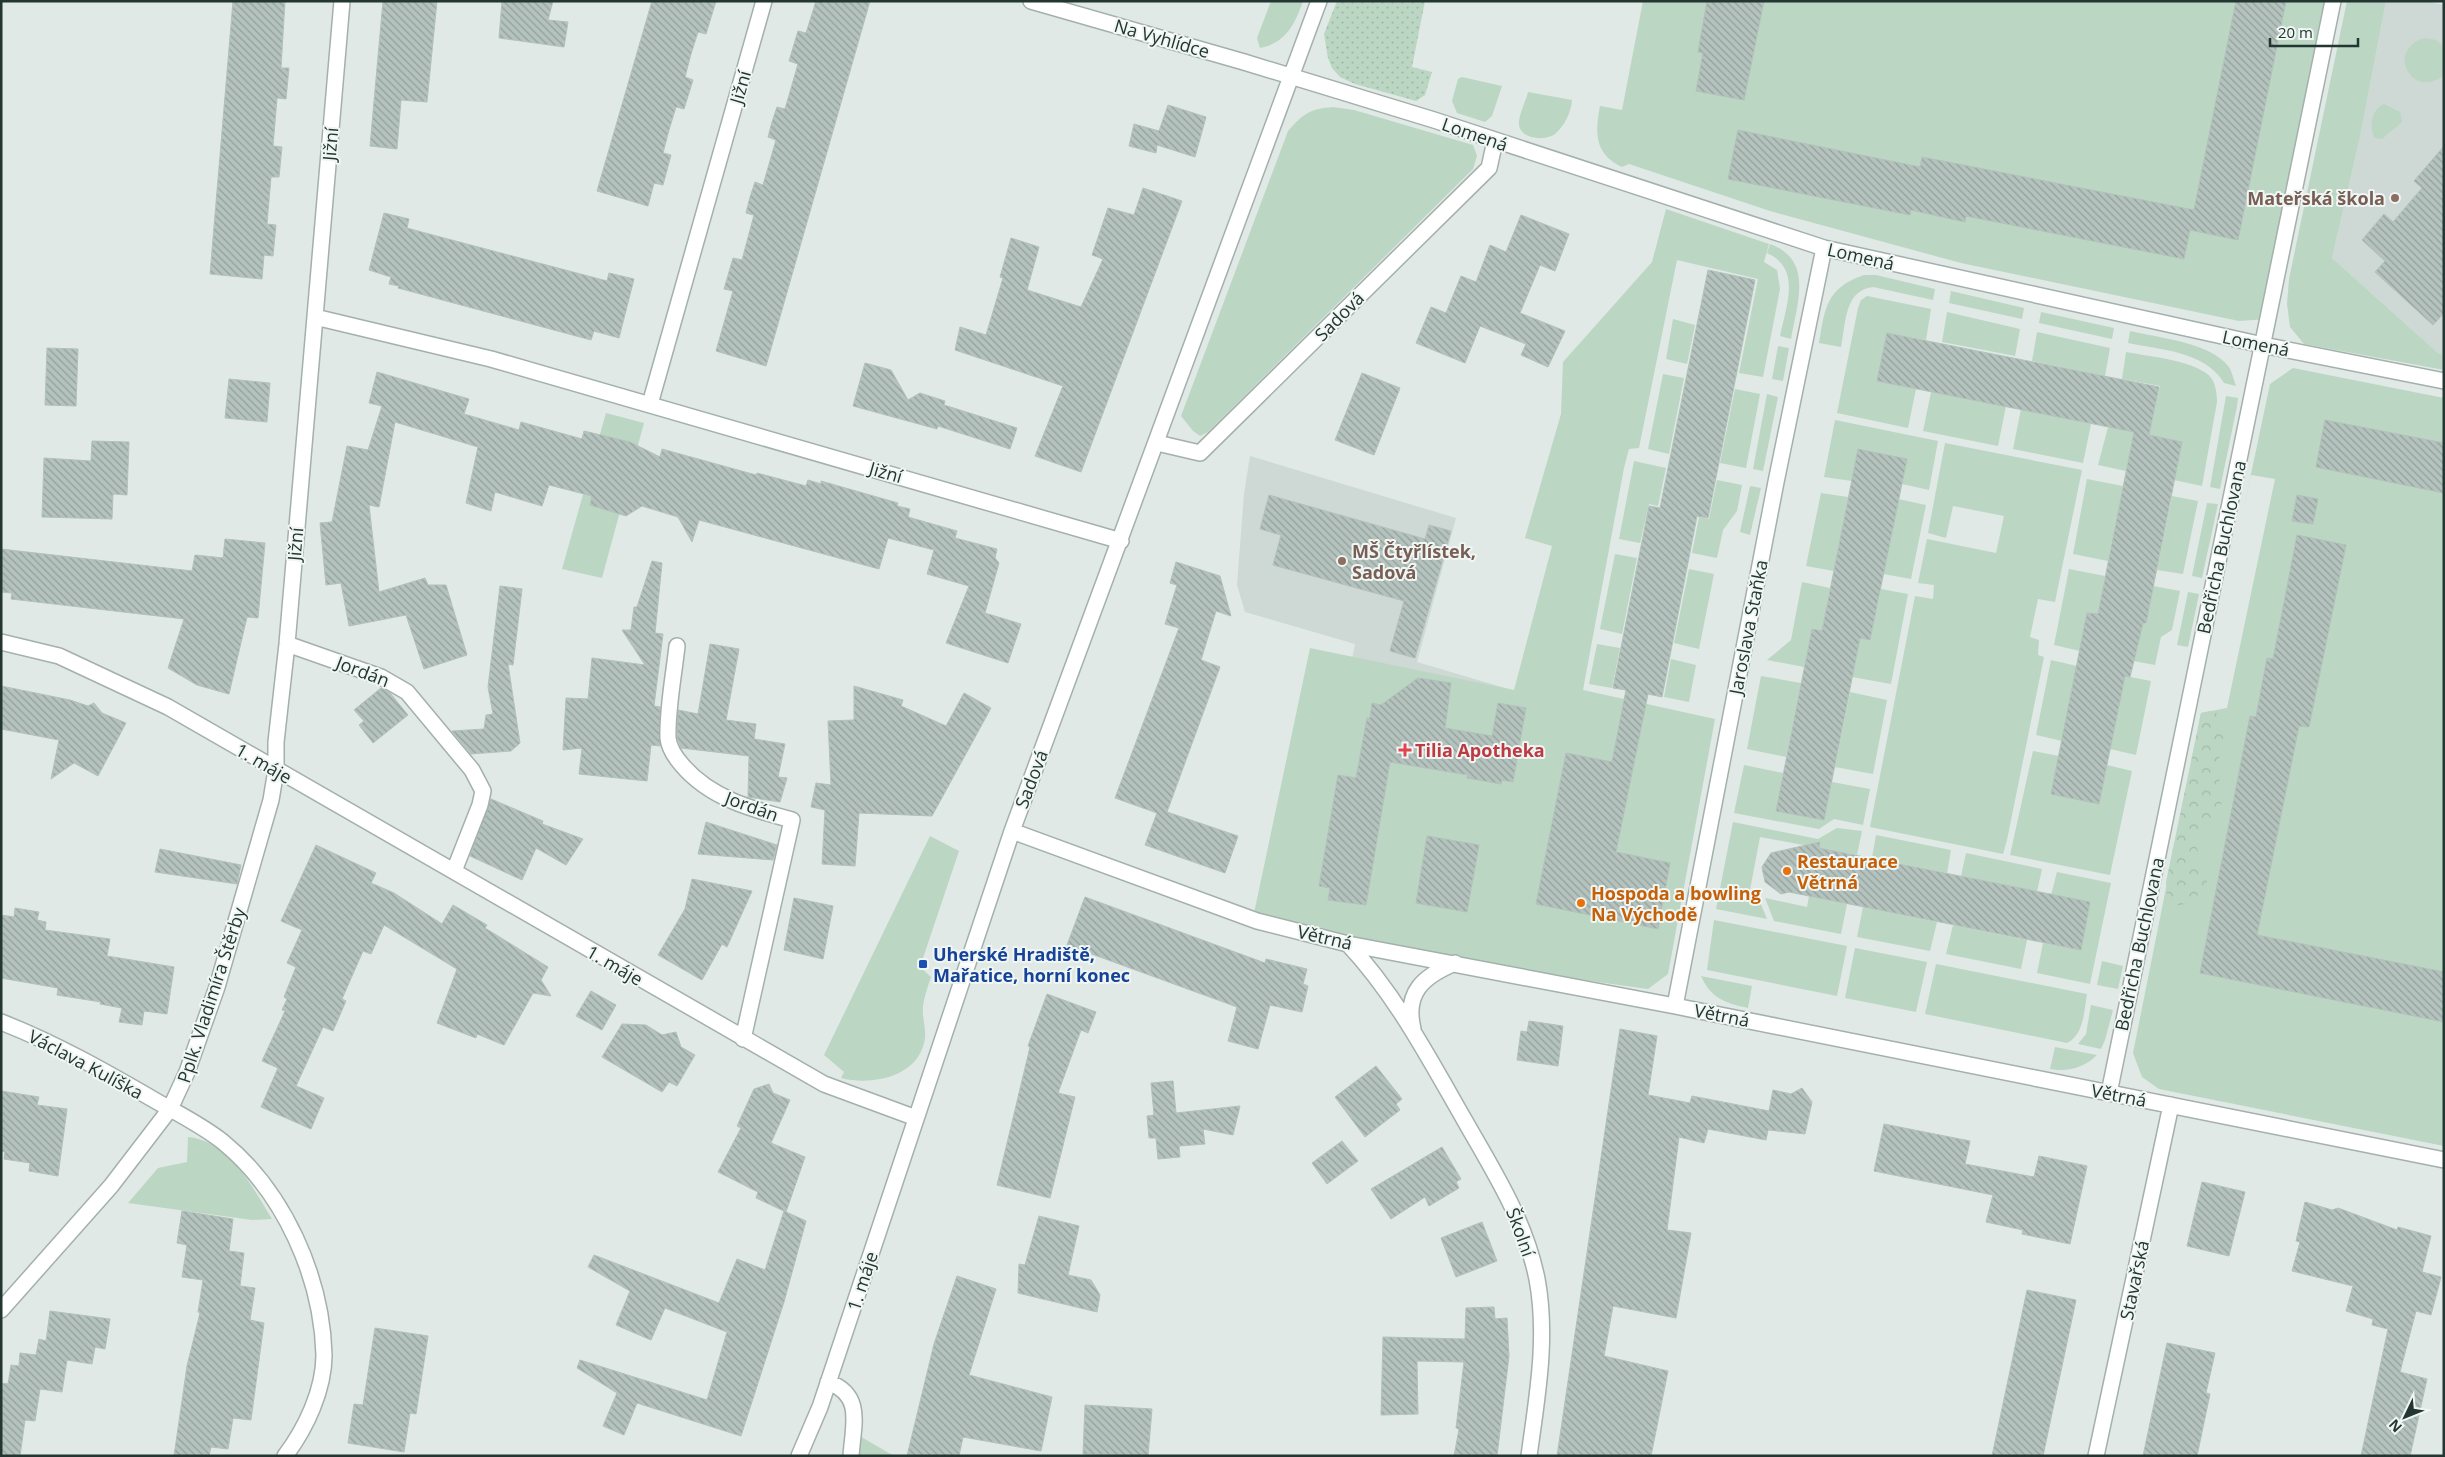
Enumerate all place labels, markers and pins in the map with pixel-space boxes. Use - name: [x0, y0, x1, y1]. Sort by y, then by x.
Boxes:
- place label: Mateřská škola: [2247, 186, 2385, 210]
- marker: Mateřská škola: [2389, 192, 2401, 204]
- place label: MŠ Čtyřlístek, Sadová: [1352, 539, 1476, 584]
- marker: MŠ Čtyřlístek, Sadová: [1336, 555, 1348, 567]
- place label: Tilia Apotheka: [1415, 738, 1545, 762]
- marker: Tilia Apotheka: [1399, 744, 1411, 756]
- place label: Restaurace Větrná: [1797, 849, 1898, 894]
- marker: Restaurace Větrná: [1781, 865, 1793, 877]
- place label: Hospoda a bowling Na Východě: [1591, 881, 1761, 926]
- marker: Hospoda a bowling Na Východě: [1575, 897, 1587, 909]
- place label: Uherské Hradiště, Mařatice, horní konec: [933, 942, 1130, 987]
- marker: Uherské Hradiště, Mařatice, horní konec: [917, 958, 929, 970]

